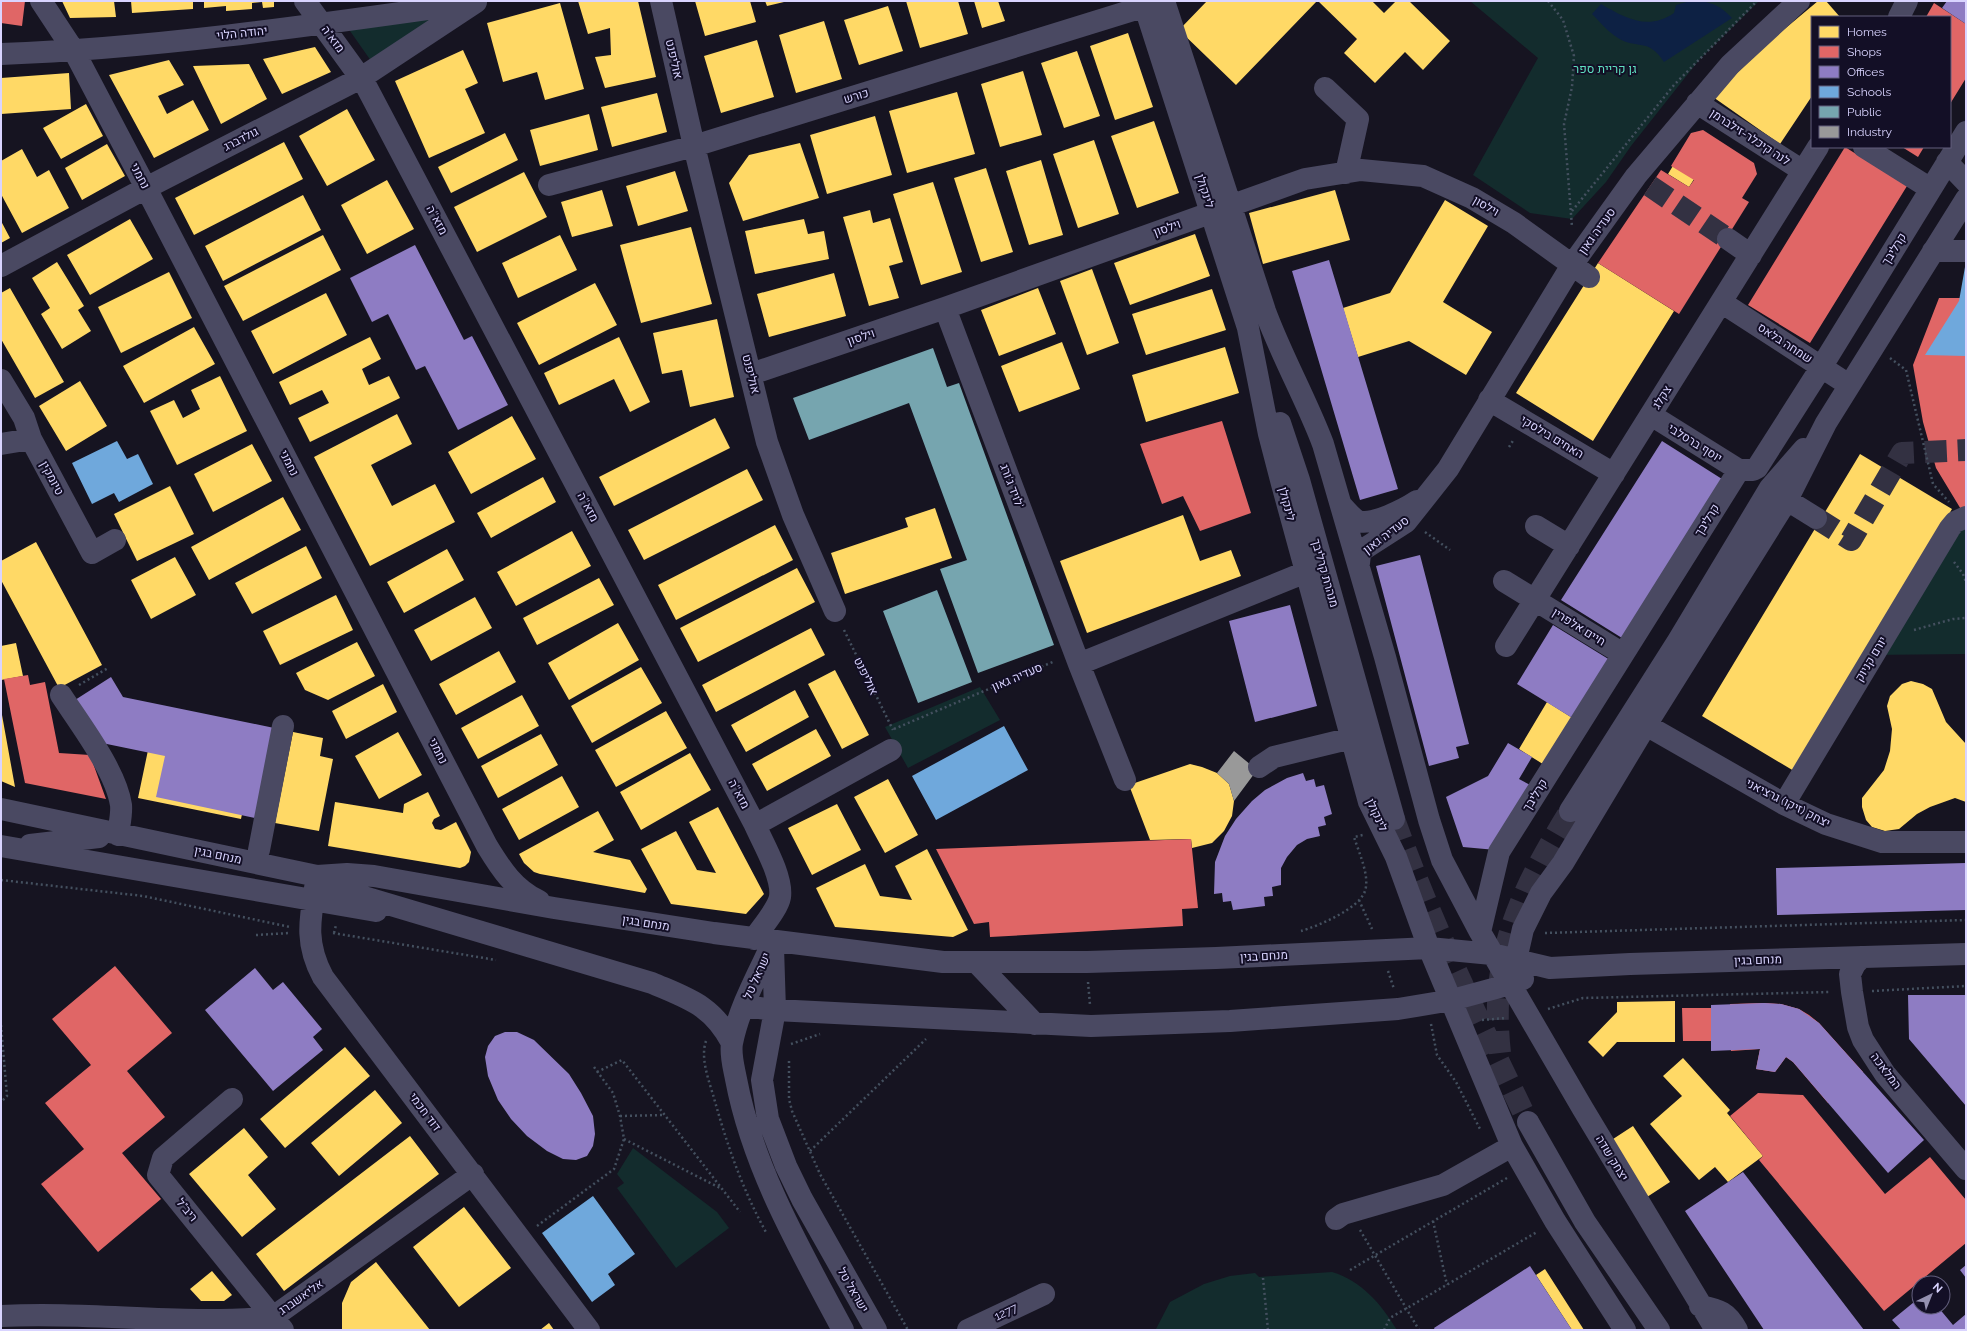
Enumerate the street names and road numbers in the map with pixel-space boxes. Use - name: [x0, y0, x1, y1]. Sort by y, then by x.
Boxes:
- street label: יהודה הלוי: [216, 23, 268, 43]
- street label: מזא"ה: [318, 23, 348, 55]
- street label: אוליפנט: [663, 38, 685, 80]
- street label: כורש: [842, 86, 870, 106]
- street label: לנה קיכלר-זילברמן: [1707, 106, 1793, 168]
- street label: גולדברג: [221, 124, 261, 154]
- street label: נחמני: [127, 161, 153, 191]
- street label: לינקולן: [1193, 172, 1217, 210]
- street label: וילסון: [1470, 193, 1502, 219]
- street label: מזא''ה: [423, 203, 451, 237]
- street label: סעדיה גאון: [1575, 205, 1619, 257]
- street label: וילסון: [1151, 217, 1183, 239]
- street label: קרליבך: [1879, 230, 1909, 268]
- street label: שמחה בלאס: [1755, 320, 1815, 366]
- street label: וילסון: [845, 326, 877, 348]
- street label: אוליפנט: [739, 353, 763, 396]
- street label: צקלג: [1649, 382, 1675, 411]
- street label: האחים בילסקי: [1518, 413, 1586, 461]
- street label: יוסף ברסלבי: [1665, 421, 1725, 465]
- street label: נחמני: [277, 448, 301, 478]
- street label: טיומקין: [37, 459, 67, 497]
- street label: לויד ג'ורג': [997, 462, 1027, 510]
- street label: לינקולן: [1276, 485, 1298, 523]
- street label: מזא''ה: [574, 490, 602, 524]
- street label: קרליבך: [1692, 501, 1722, 539]
- street label: סעדיה גאון: [1360, 513, 1412, 557]
- street label: מנהרת קרליבך: [1309, 537, 1341, 609]
- street label: חיים אלפרין: [1550, 605, 1608, 649]
- street label: יורם קניוק: [1852, 634, 1890, 684]
- street label: אוליפנט: [851, 655, 881, 697]
- street label: סעדיה גאון: [989, 660, 1045, 694]
- street label: נחמני: [426, 736, 450, 766]
- street label: קרליבך: [1520, 776, 1550, 814]
- street label: יצחק (זיקו) גרציאני: [1744, 776, 1832, 830]
- street label: מזא''ה: [725, 777, 753, 811]
- street label: לינקולן: [1363, 796, 1391, 834]
- street label: מנחם בגין: [193, 843, 243, 867]
- street label: מנחם בגין: [621, 912, 671, 934]
- street label: מנחם בגין: [1240, 948, 1288, 964]
- street label: ישראל טל: [741, 951, 773, 1001]
- street label: מנחם בגין: [1734, 952, 1782, 968]
- street label: המלאכה: [1868, 1050, 1904, 1092]
- street label: דוד חכמי: [406, 1090, 444, 1134]
- street label: יצחק שדה: [1593, 1133, 1631, 1183]
- street label: ריב"ל: [174, 1196, 200, 1224]
- street label: ישראל טל: [835, 1265, 871, 1315]
- street label: אליאשברג: [276, 1276, 326, 1318]
- street label: 1277: [992, 1300, 1020, 1323]

